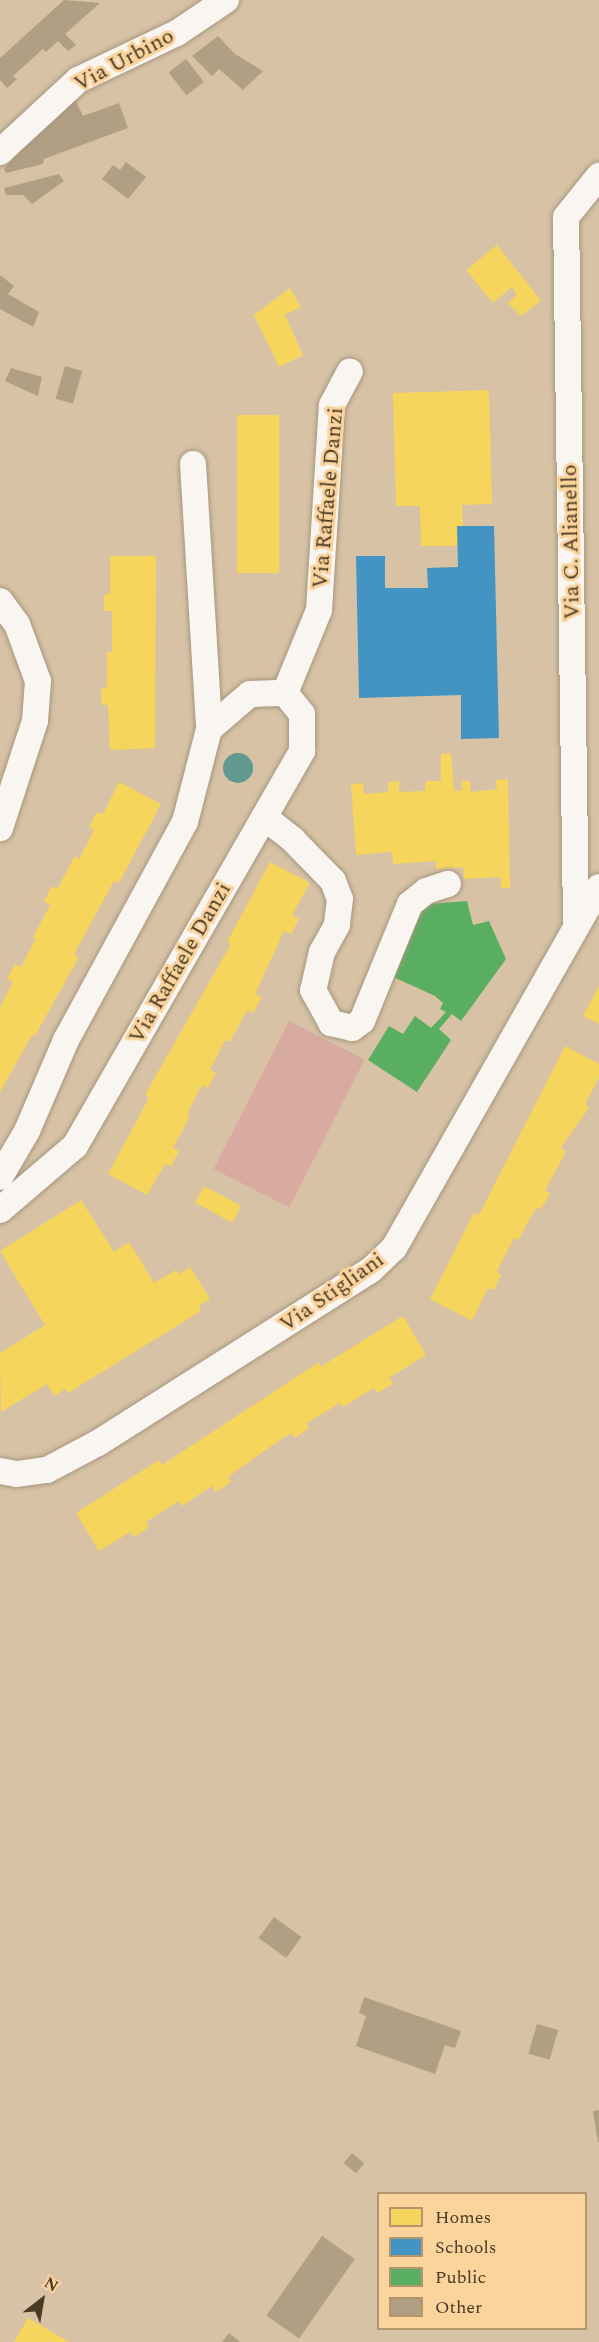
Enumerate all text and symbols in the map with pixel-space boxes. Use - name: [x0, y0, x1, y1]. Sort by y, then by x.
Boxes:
- street label: Via Urbino: [70, 23, 178, 97]
- street label: Via Raffaele Danzi: [307, 406, 349, 590]
- street label: Via C. Alianello: [556, 464, 586, 620]
- street label: Via Raffaele Danzi: [123, 878, 237, 1048]
- street label: Via Stigliani: [275, 1246, 389, 1338]
- legend: [377, 2192, 587, 2330]
- text: Homes: [435, 2204, 491, 2231]
- text: Schools: [435, 2234, 497, 2261]
- text: Public: [435, 2264, 486, 2291]
- north arrow: [12, 2270, 72, 2330]
- text: N: [39, 2271, 63, 2298]
- text: Other: [435, 2294, 482, 2321]

